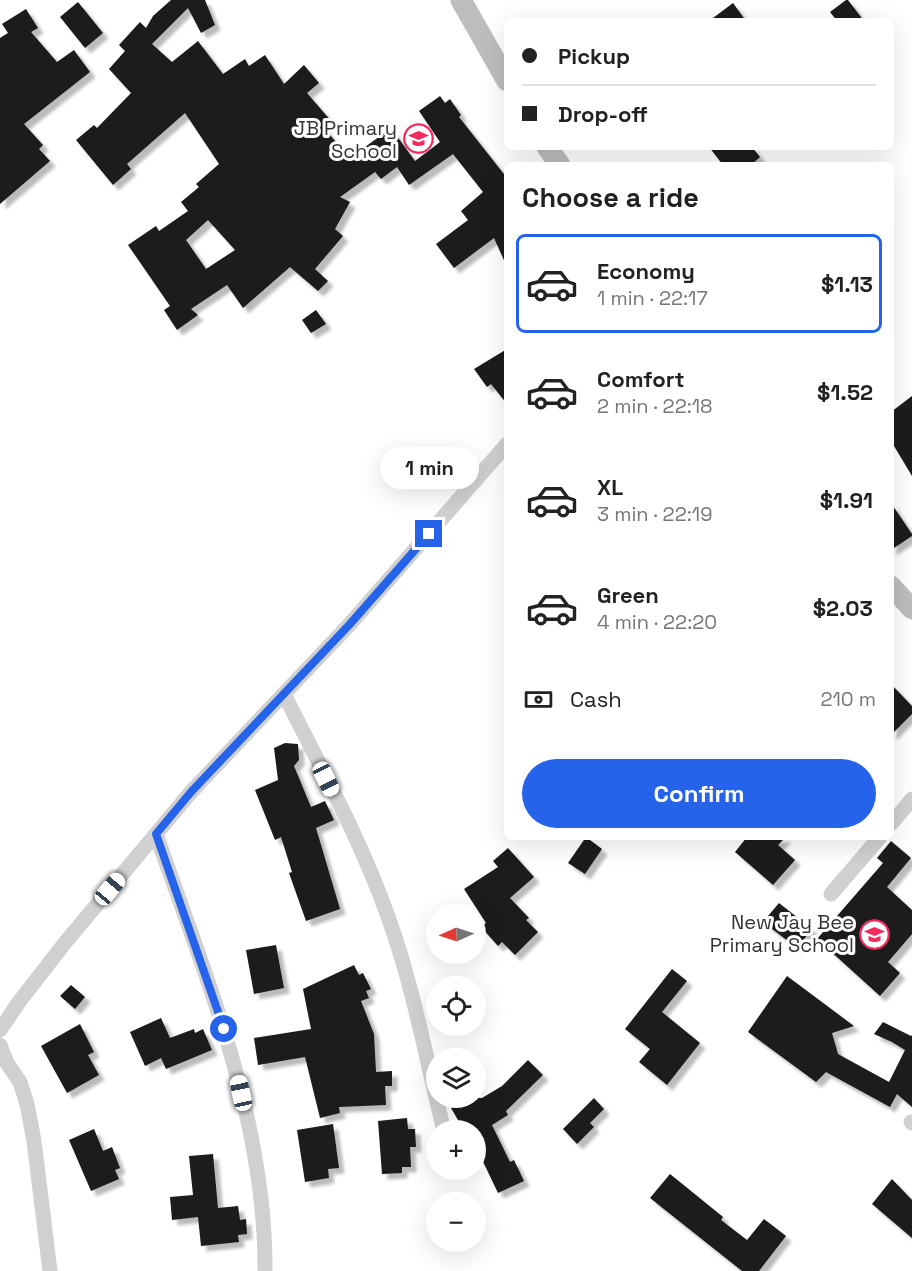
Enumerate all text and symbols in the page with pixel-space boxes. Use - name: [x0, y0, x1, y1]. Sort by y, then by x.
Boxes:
- text: Pickup: [558, 42, 630, 70]
- text: Drop-off: [558, 100, 648, 128]
- place label: JB Primary School: [294, 115, 397, 164]
- school or university icon: JB Primary School: [402, 123, 434, 155]
- text: Choose a ride: [522, 180, 699, 215]
- icon: car: [525, 257, 579, 311]
- text: Economy: [597, 257, 695, 285]
- text: $1.13: [821, 270, 873, 298]
- text: 1 min · 22:17: [597, 285, 708, 311]
- icon: car: [525, 365, 579, 419]
- text: Comfort: [597, 365, 685, 393]
- text: $1.52: [817, 378, 873, 406]
- text: 2 min · 22:18: [597, 393, 713, 419]
- callout: 1 min: [380, 447, 478, 489]
- text: 1 min: [405, 455, 454, 481]
- icon: car: [525, 473, 579, 527]
- text: XL: [597, 473, 623, 501]
- text: $1.91: [820, 486, 873, 514]
- text: 3 min · 22:19: [597, 501, 712, 527]
- route end: [415, 520, 442, 547]
- icon: car: [525, 581, 579, 635]
- text: Green: [597, 581, 659, 609]
- text: $2.03: [813, 594, 873, 622]
- text: 4 min · 22:20: [597, 609, 717, 635]
- icon: cash: [522, 683, 555, 716]
- text: Cash: [570, 685, 622, 713]
- text: 210 m: [820, 686, 876, 712]
- car: [310, 759, 342, 799]
- button: Confirm: [522, 759, 876, 828]
- car: [92, 869, 128, 909]
- north arrow: [426, 904, 486, 964]
- map controls: [426, 904, 486, 1252]
- place label: New Jay Bee Primary School: [710, 909, 854, 958]
- school or university icon: New Jay Bee Primary School: [859, 918, 891, 950]
- button: locate: [426, 976, 486, 1036]
- route start: [210, 1015, 237, 1042]
- button: layers: [426, 1048, 486, 1108]
- car: [228, 1074, 254, 1112]
- button: +: [426, 1120, 486, 1180]
- button: −: [426, 1192, 486, 1252]

